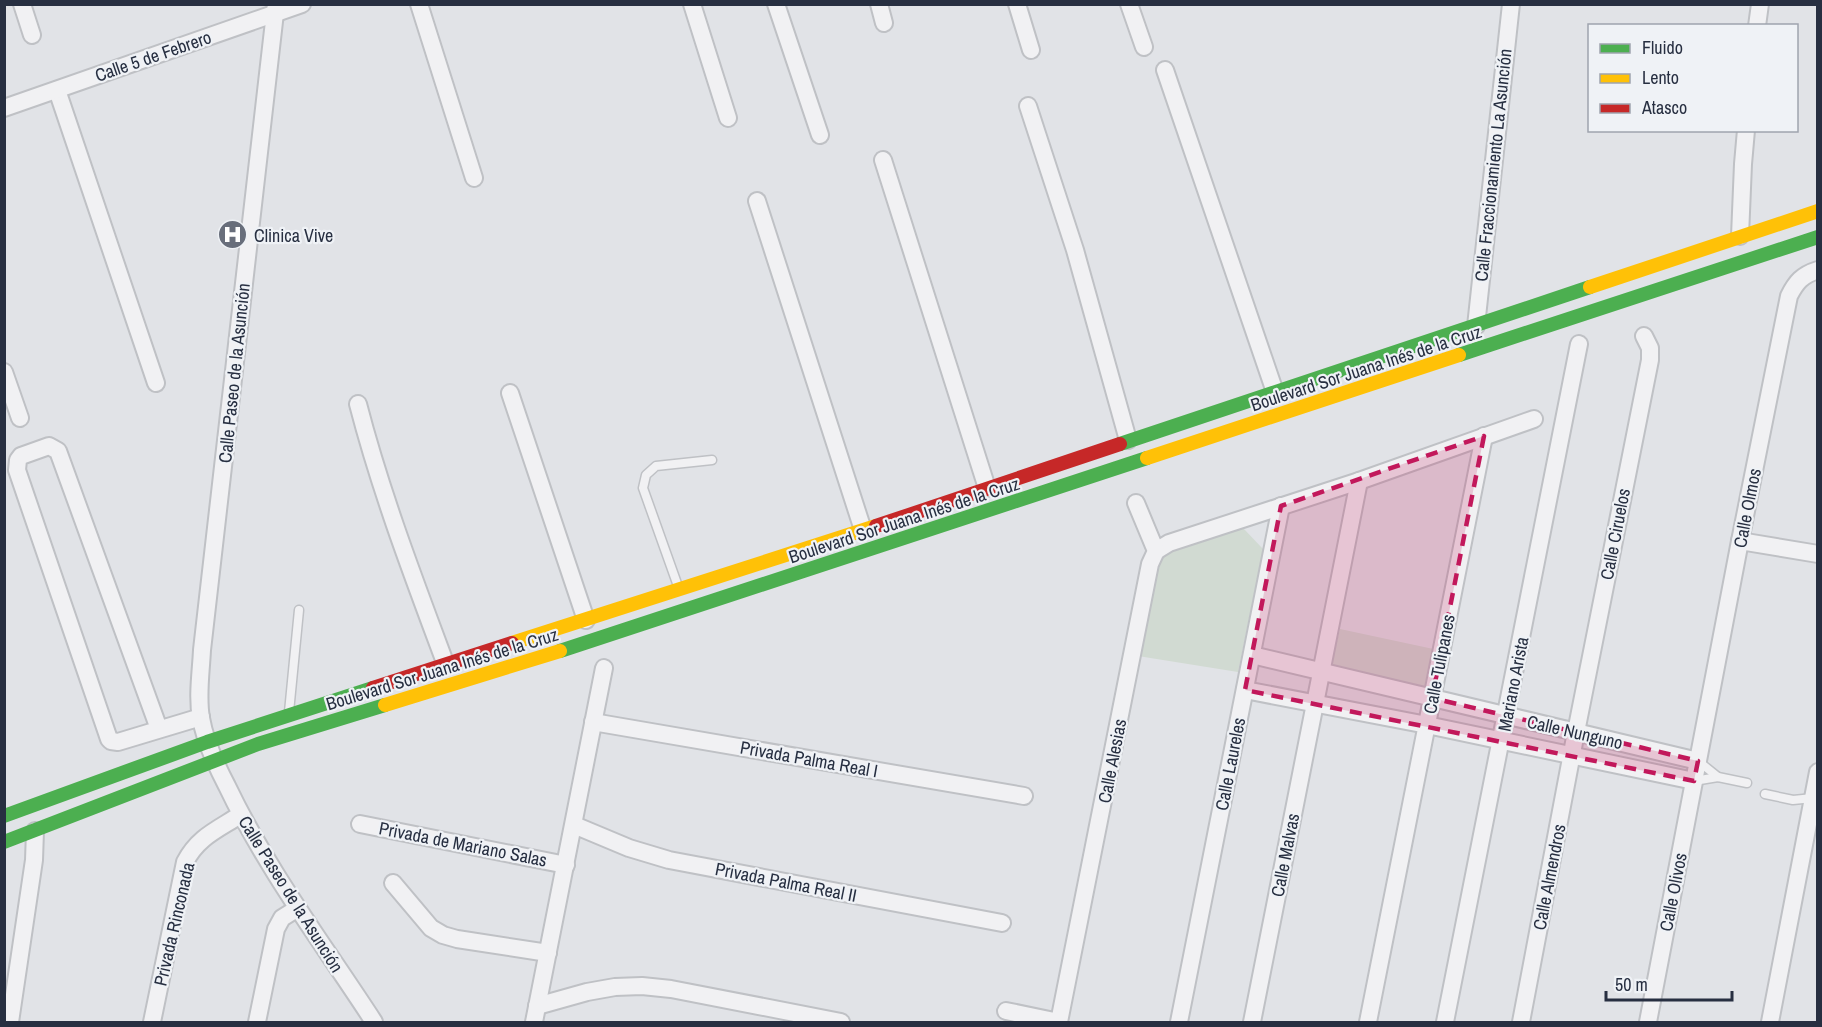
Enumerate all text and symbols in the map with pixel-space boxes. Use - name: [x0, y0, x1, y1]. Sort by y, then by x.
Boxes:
- street label: Calle 5 de Febrero: [91, 24, 215, 88]
- legend: [1588, 24, 1798, 132]
- text: Fluido: [1642, 35, 1683, 60]
- street label: Calle Fraccionamiento La Asunción: [1468, 47, 1518, 283]
- text: Lento: [1642, 65, 1679, 90]
- text: Atasco: [1641, 95, 1687, 120]
- hospital icon: Clinica Vive: [217, 219, 249, 251]
- place label: Clinica Vive: [254, 223, 333, 248]
- street label: Calle Paseo de la Asunción: [212, 282, 256, 464]
- street label: Boulevard Sor Juana Inés de la Cruz: [1247, 319, 1485, 417]
- street label: Calle Olmos: [1727, 466, 1767, 550]
- street label: Boulevard Sor Juana Inés de la Cruz: [785, 471, 1023, 569]
- street label: Calle Ciruelos: [1594, 486, 1636, 582]
- street label: Calle Tulipanes: [1417, 612, 1461, 716]
- street label: Boulevard Sor Juana Inés de la Cruz: [323, 622, 561, 716]
- street label: Mariano Arista: [1492, 634, 1534, 734]
- street label: Calle Nunguno: [1525, 709, 1625, 755]
- street label: Calle Laureles: [1209, 715, 1251, 813]
- street label: Calle Alesias: [1092, 717, 1132, 805]
- street label: Privada Palma Real I: [738, 735, 880, 783]
- street label: Calle Paseo de la Asunción: [233, 811, 349, 977]
- street label: Calle Malvas: [1265, 811, 1305, 899]
- street label: Privada de Mariano Salas: [377, 815, 549, 873]
- street label: Calle Almendros: [1526, 822, 1572, 932]
- street label: Calle Olivos: [1653, 851, 1693, 933]
- street label: Privada Palma Real II: [713, 856, 859, 908]
- street label: Privada Rinconada: [148, 860, 200, 988]
- scale bar: [1606, 964, 1732, 1002]
- text: 50 m: [1615, 972, 1648, 997]

